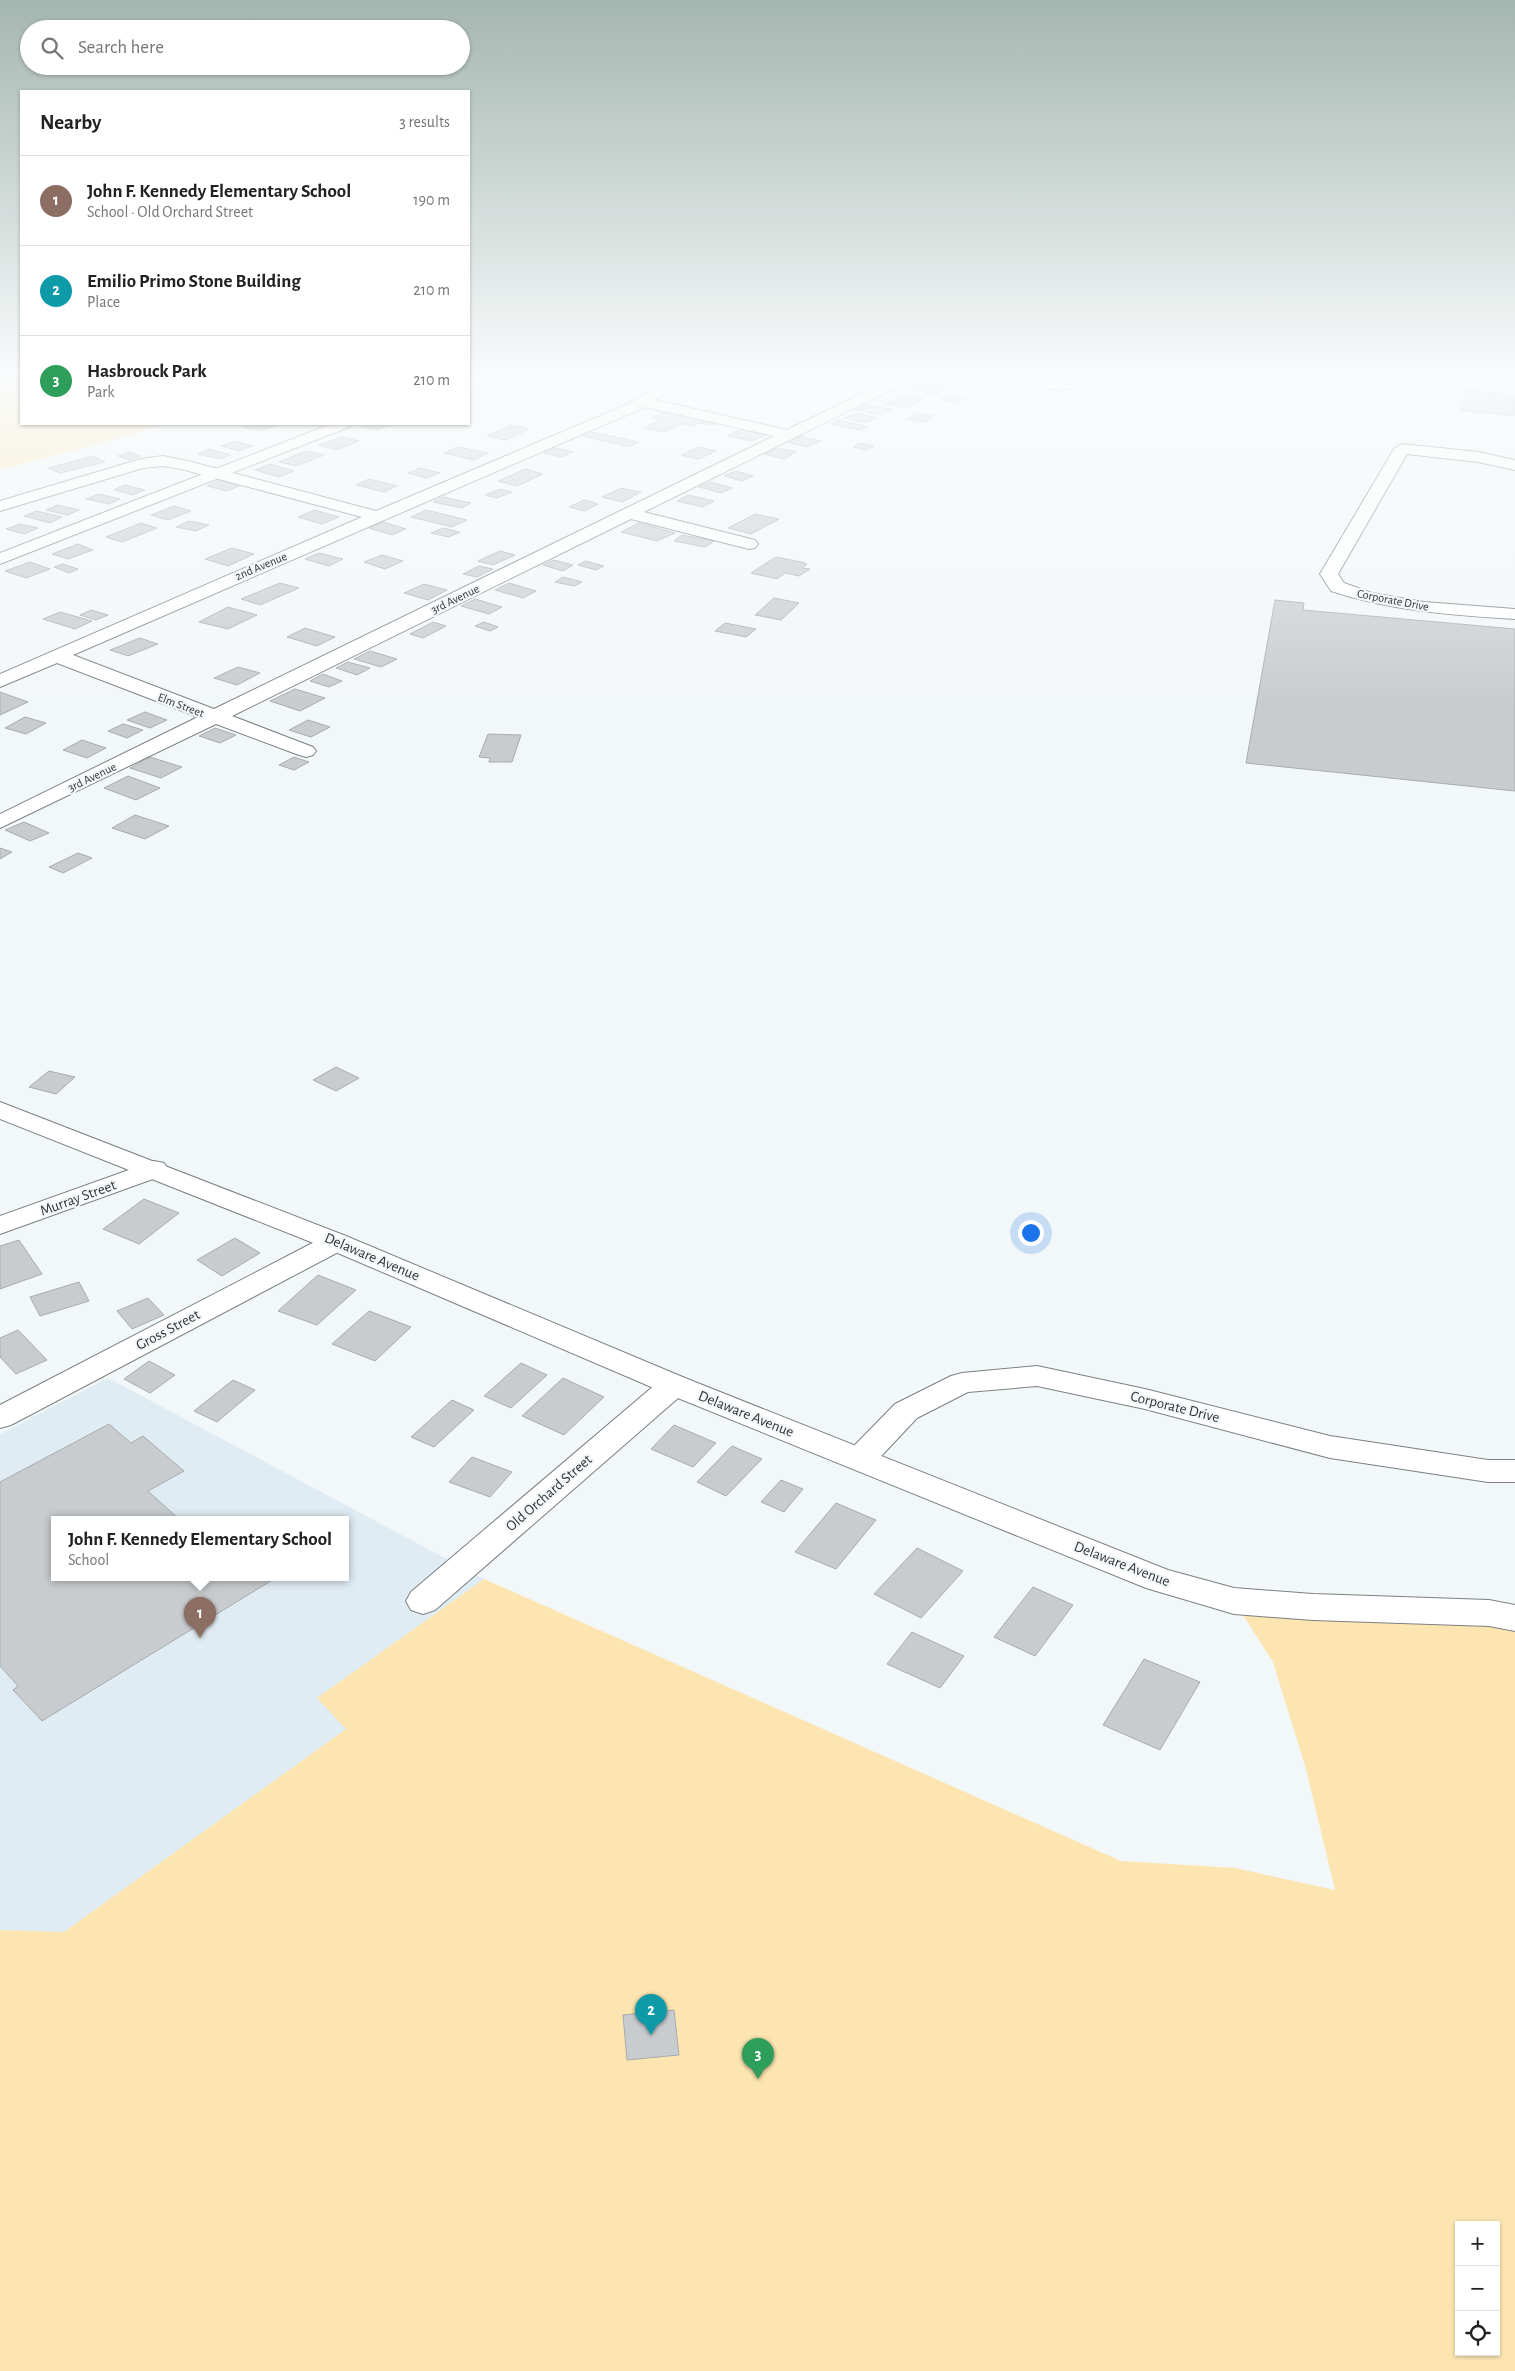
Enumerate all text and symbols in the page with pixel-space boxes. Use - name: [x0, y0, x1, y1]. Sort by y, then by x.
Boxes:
- search box: [20, 20, 470, 75]
- icon: search: [38, 34, 66, 62]
- text: Search here: [78, 38, 164, 57]
- text: Nearby: [40, 112, 101, 133]
- text: 3 results: [399, 114, 450, 130]
- text: John F. Kennedy Elementary School: [87, 182, 351, 201]
- text: 1: [53, 192, 59, 208]
- text: 190 m: [413, 192, 450, 208]
- text: School · Old Orchard Street: [87, 204, 253, 220]
- text: Emilio Primo Stone Building: [87, 272, 301, 291]
- text: 2: [52, 282, 60, 298]
- text: 210 m: [413, 282, 450, 298]
- text: Place: [87, 294, 120, 310]
- text: Hasbrouck Park: [87, 362, 207, 381]
- text: 3: [53, 372, 59, 388]
- text: 210 m: [413, 372, 450, 388]
- text: Park: [87, 384, 115, 400]
- street label: 2nd Avenue: [233, 550, 289, 582]
- street label: 3rd Avenue: [429, 582, 481, 616]
- street label: Corporate Drive: [1356, 587, 1430, 613]
- street label: Elm Street: [156, 691, 206, 719]
- street label: 3rd Avenue: [66, 760, 118, 794]
- street label: Murray Street: [38, 1177, 118, 1219]
- your location: [1018, 1220, 1044, 1246]
- street label: Delaware Avenue: [322, 1230, 422, 1284]
- street label: Gross Street: [134, 1307, 203, 1353]
- street label: Delaware Avenue: [696, 1388, 796, 1440]
- street label: Corporate Drive: [1129, 1389, 1221, 1425]
- street label: Old Orchard Street: [503, 1452, 595, 1534]
- popup: [51, 1516, 349, 1581]
- text: John F. Kennedy Elementary School: [68, 1530, 332, 1549]
- street label: Delaware Avenue: [1072, 1539, 1172, 1589]
- text: School: [68, 1552, 109, 1568]
- pin: 1: [184, 1597, 216, 1638]
- pin: 2: [635, 1994, 667, 2035]
- pin: 3: [742, 2038, 774, 2079]
- map controls: [1455, 2221, 1500, 2356]
- button: +: [1455, 2221, 1500, 2266]
- button: −: [1455, 2266, 1500, 2311]
- button: locate: [1455, 2311, 1500, 2356]

